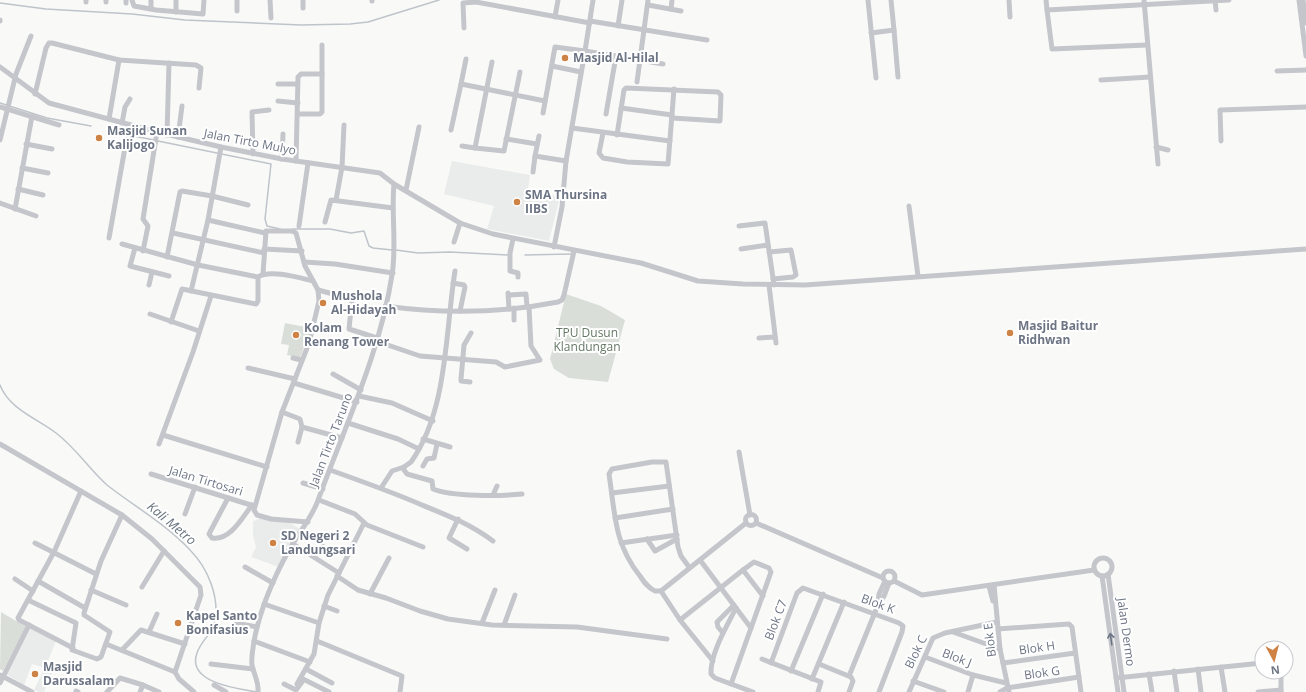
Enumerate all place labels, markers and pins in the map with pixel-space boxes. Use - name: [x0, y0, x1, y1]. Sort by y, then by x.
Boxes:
- place label: Masjid Al-Hilal: [573, 49, 659, 66]
- marker: Masjid Al-Hilal: [560, 53, 570, 63]
- place label: Masjid Sunan Kalijogo: [107, 122, 187, 153]
- marker: Masjid Sunan Kalijogo: [94, 133, 104, 143]
- place label: SMA Thursina IIBS: [525, 186, 607, 217]
- marker: SMA Thursina IIBS: [512, 197, 522, 207]
- place label: Mushola Al-Hidayah: [331, 287, 396, 318]
- marker: Mushola Al-Hidayah: [318, 298, 328, 308]
- place label: Masjid Baitur Ridhwan: [1018, 317, 1099, 348]
- place label: Kolam Renang Tower: [304, 319, 390, 350]
- marker: Masjid Baitur Ridhwan: [1005, 328, 1015, 338]
- marker: Kolam Renang Tower: [291, 330, 301, 340]
- place label: SD Negeri 2 Landungsari: [281, 527, 355, 558]
- marker: SD Negeri 2 Landungsari: [268, 538, 278, 548]
- place label: Kapel Santo Bonifasius: [186, 607, 257, 638]
- marker: Kapel Santo Bonifasius: [173, 618, 183, 628]
- place label: Masjid Darussalam: [43, 658, 114, 689]
- marker: Masjid Darussalam: [30, 669, 40, 679]

